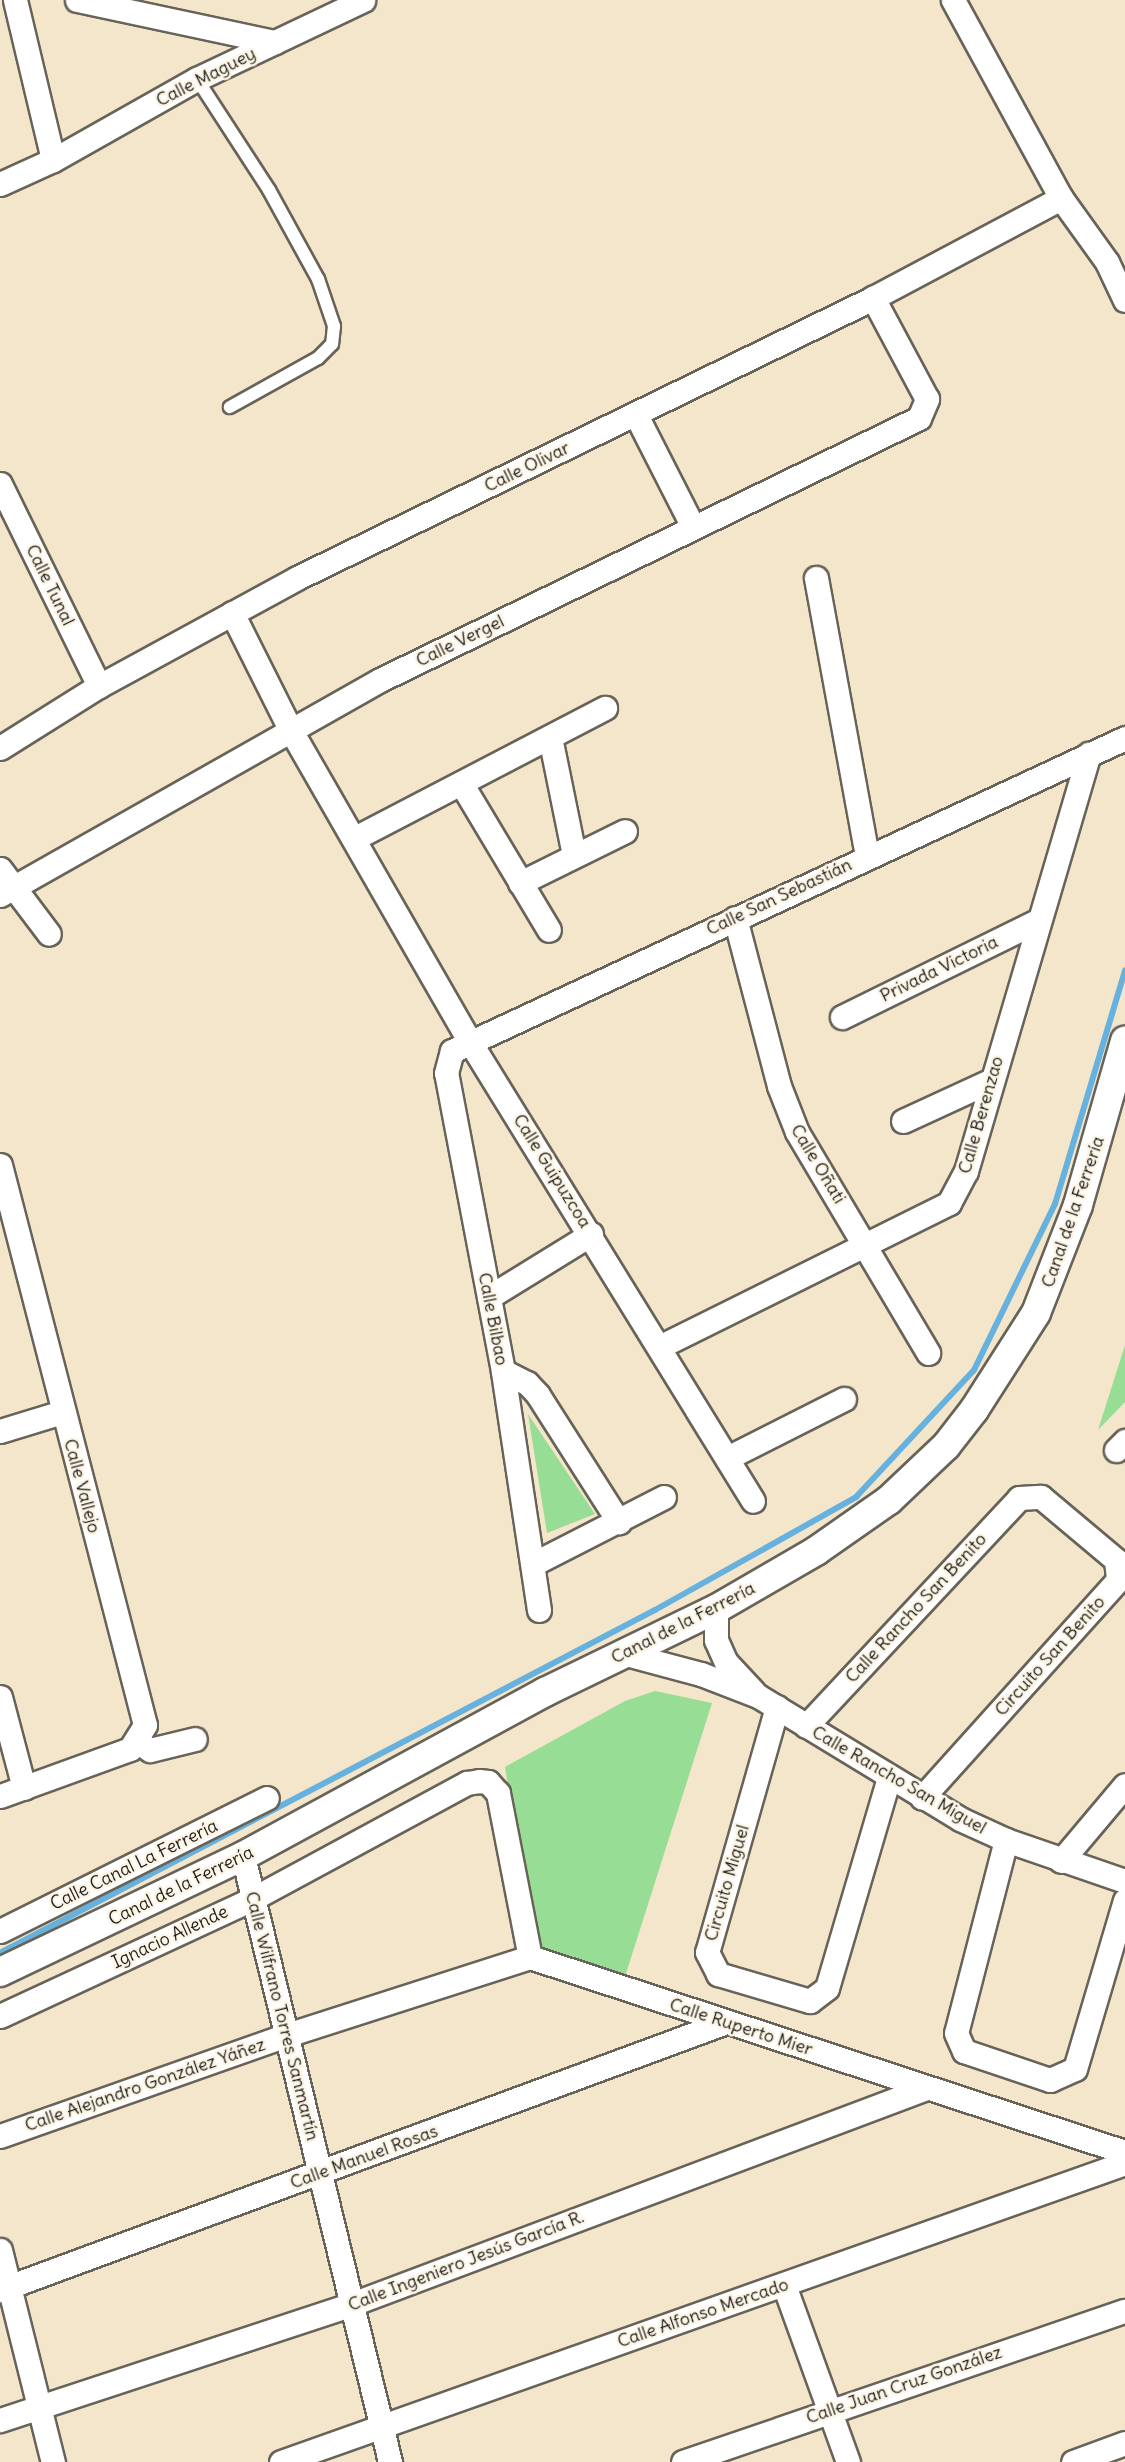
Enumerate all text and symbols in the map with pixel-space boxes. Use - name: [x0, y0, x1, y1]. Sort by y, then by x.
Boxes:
- street label: Calle Maguey: [152, 43, 260, 111]
- street label: Calle Olivar: [481, 437, 573, 497]
- street label: Calle Tunal: [21, 541, 79, 629]
- street label: Calle Vergel: [412, 610, 508, 672]
- street label: Calle San Sebastián: [703, 854, 855, 940]
- street label: Privada Victoria: [877, 931, 1001, 1007]
- street label: Calle Berenzao: [954, 1054, 1008, 1176]
- street label: Calle Guipuzcoa: [508, 1110, 596, 1232]
- street label: Calle Oñati: [786, 1120, 850, 1208]
- street label: Canal de la Ferrería: [1037, 1134, 1109, 1290]
- street label: Calle Bilbao: [473, 1271, 513, 1367]
- street label: Calle Vallejo: [59, 1436, 105, 1536]
- street label: Calle Rancho San Benito: [841, 1529, 991, 1687]
- street label: Canal de la Ferrería: [607, 1577, 759, 1669]
- street label: Circuito San Benito: [990, 1591, 1110, 1721]
- street label: Calle Rancho San Miguel: [808, 1721, 990, 1839]
- street label: Calle Canal La Ferrería: [47, 1815, 221, 1915]
- street label: Circuito Miguel: [700, 1822, 754, 1944]
- street label: Canal de la Ferrería: [105, 1842, 257, 1930]
- street label: Calle Wilfrano Torres Sanmartín: [241, 1889, 323, 2143]
- street label: Ignacio Allende: [108, 1901, 232, 1973]
- street label: Calle Ruperto Mier: [667, 1994, 815, 2060]
- street label: Calle Alejandro González Yáñez: [22, 2034, 268, 2136]
- street label: Calle Manuel Rosas: [287, 2120, 441, 2194]
- street label: Calle Ingeniero Jesús García R.: [345, 2206, 587, 2316]
- street label: Calle Alfonso Mercado: [615, 2274, 791, 2352]
- street label: Calle Juan Cruz González: [803, 2341, 1005, 2429]

